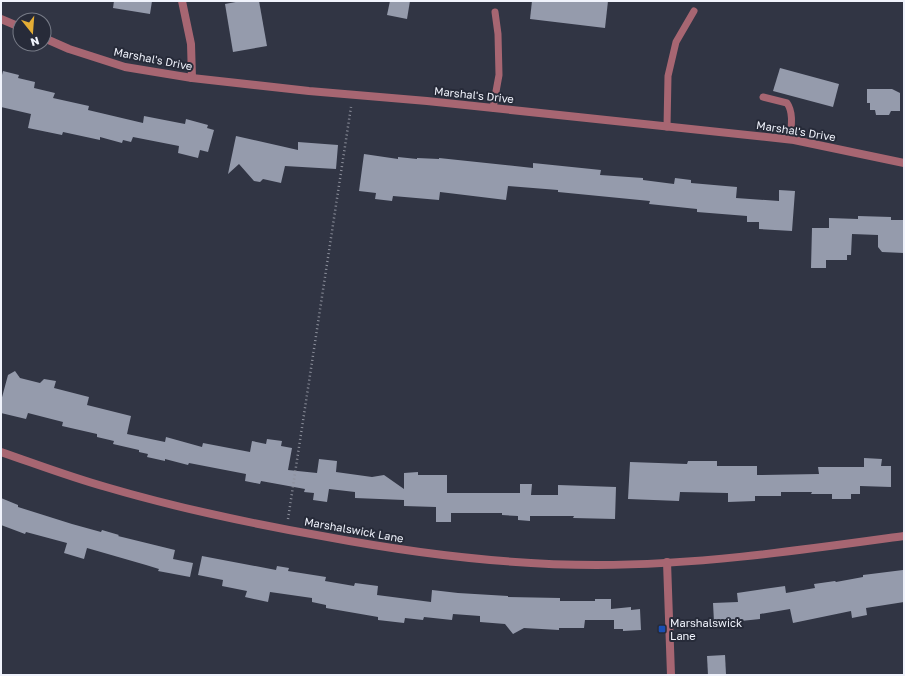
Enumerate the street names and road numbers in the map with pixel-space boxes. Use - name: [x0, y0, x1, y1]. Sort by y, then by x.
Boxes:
- street label: Marshal's Drive: [113, 44, 194, 73]
- street label: Marshal's Drive: [434, 84, 515, 105]
- street label: Marshal's Drive: [755, 118, 837, 143]
- street label: Marshalswick Lane: [303, 514, 405, 545]

